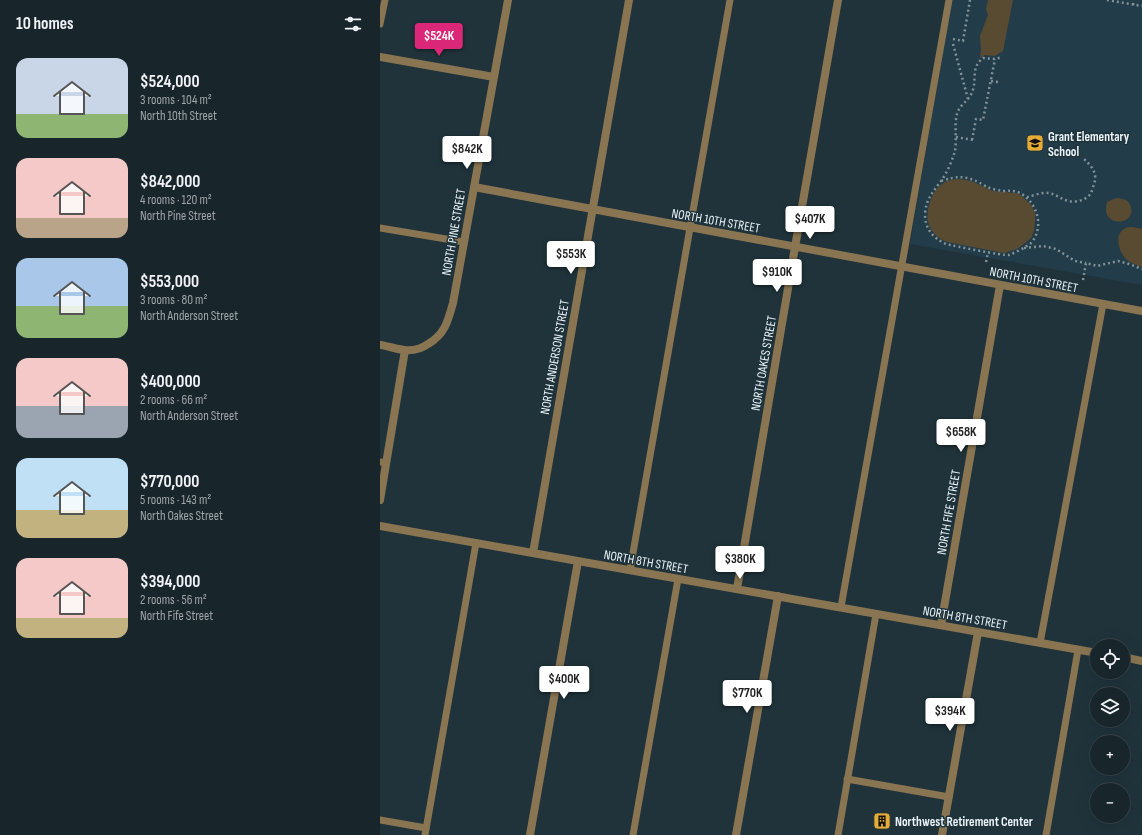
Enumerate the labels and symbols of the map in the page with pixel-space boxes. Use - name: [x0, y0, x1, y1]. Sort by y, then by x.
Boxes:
- pin: $524K: [411, 23, 467, 57]
- place label: Grant Elementary School: [1048, 129, 1130, 160]
- school or university icon: Grant Elementary School: [1025, 133, 1045, 153]
- pin: $842K: [439, 136, 495, 170]
- street label: NORTH PINE STREET: [438, 188, 469, 277]
- street label: NORTH 10TH STREET: [670, 205, 761, 237]
- pin: $407K: [782, 206, 838, 240]
- pin: $553K: [543, 241, 599, 275]
- pin: $910K: [749, 259, 805, 293]
- street label: NORTH 10TH STREET: [988, 264, 1079, 296]
- street label: NORTH ANDERSON STREET: [537, 299, 573, 416]
- street label: NORTH OAKES STREET: [748, 314, 780, 412]
- pin: $658K: [933, 419, 989, 453]
- street label: NORTH FIFE STREET: [934, 469, 964, 556]
- pin: $380K: [712, 546, 768, 580]
- street label: NORTH 8TH STREET: [602, 547, 689, 577]
- street label: NORTH 8TH STREET: [921, 603, 1008, 633]
- pin: $400K: [536, 666, 592, 700]
- pin: $770K: [719, 680, 775, 714]
- pin: $394K: [922, 698, 978, 732]
- building icon: Northwest Retirement Center: [872, 811, 892, 831]
- place label: Northwest Retirement Center: [895, 814, 1033, 830]

